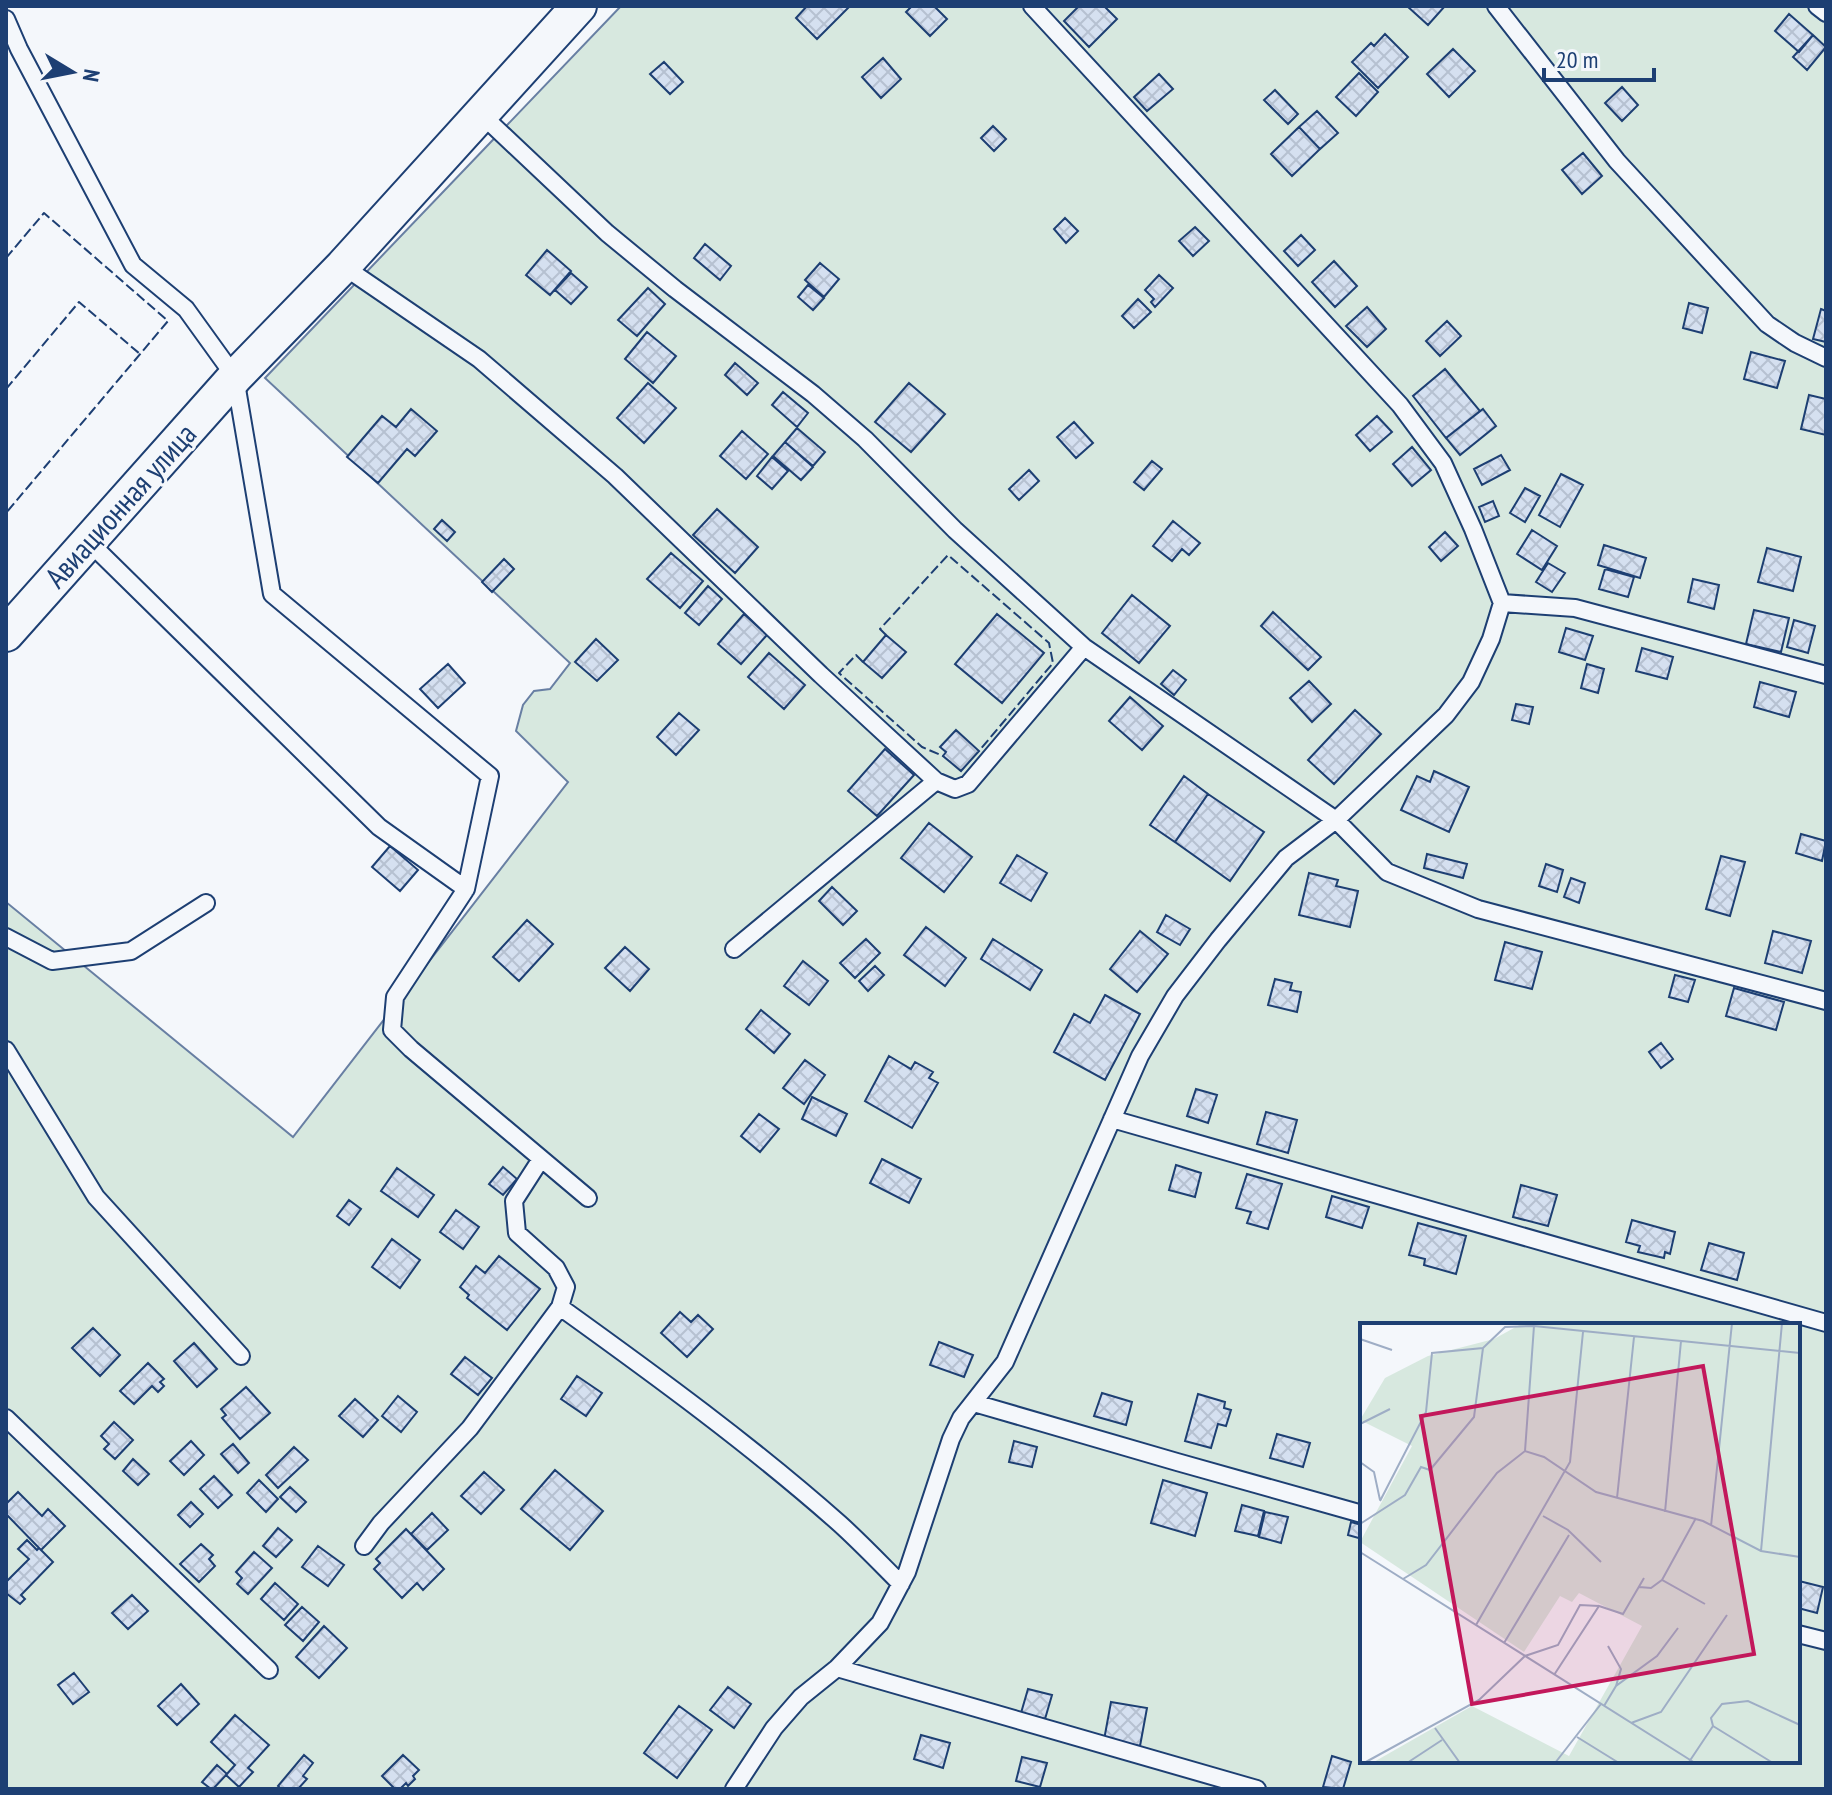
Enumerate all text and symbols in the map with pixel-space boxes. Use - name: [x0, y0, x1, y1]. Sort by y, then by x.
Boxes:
- north arrow: [32, 32, 112, 112]
- scale bar: [1544, 32, 1654, 82]
- text: 20 m: [1556, 44, 1598, 75]
- text: N: [77, 67, 107, 84]
- street label: Авиационная улица: [36, 415, 204, 595]
- inset map: [1360, 1323, 1800, 1763]

